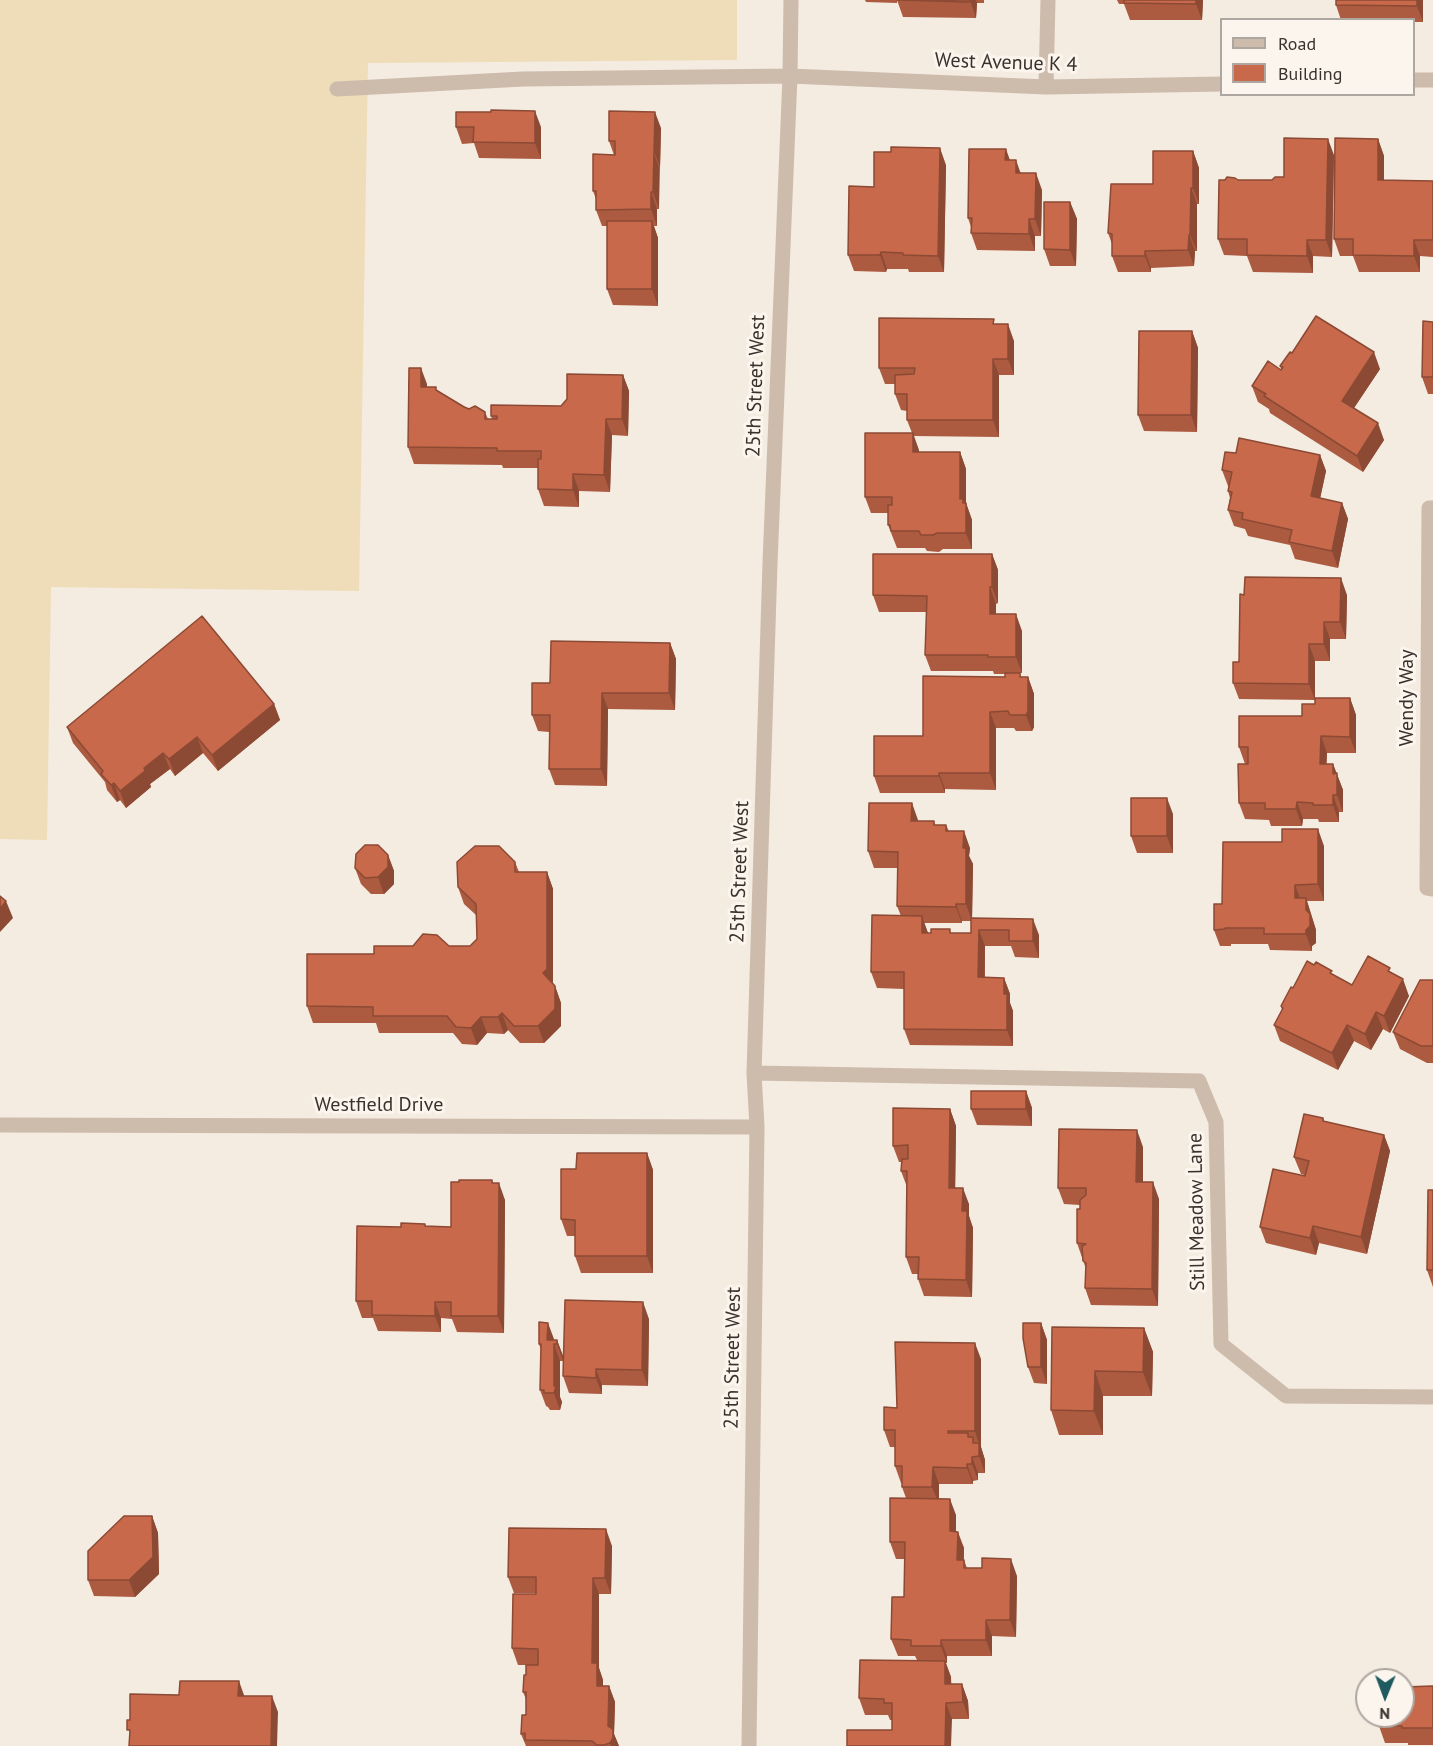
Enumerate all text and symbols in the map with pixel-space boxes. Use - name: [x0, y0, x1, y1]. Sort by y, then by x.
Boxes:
- legend: [1220, 18, 1415, 96]
- text: Road: [1278, 32, 1316, 55]
- street label: West Avenue K 4: [934, 49, 1078, 77]
- text: Building: [1278, 62, 1342, 85]
- street label: 25th Street West: [742, 314, 770, 458]
- street label: Wendy Way: [1395, 649, 1419, 747]
- street label: 25th Street West: [726, 800, 754, 944]
- street label: Westfield Drive: [315, 1093, 443, 1117]
- street label: Still Meadow Lane: [1184, 1133, 1210, 1291]
- street label: 25th Street West: [720, 1287, 746, 1429]
- north arrow: [1355, 1668, 1415, 1728]
- text: N: [1379, 1704, 1390, 1724]

